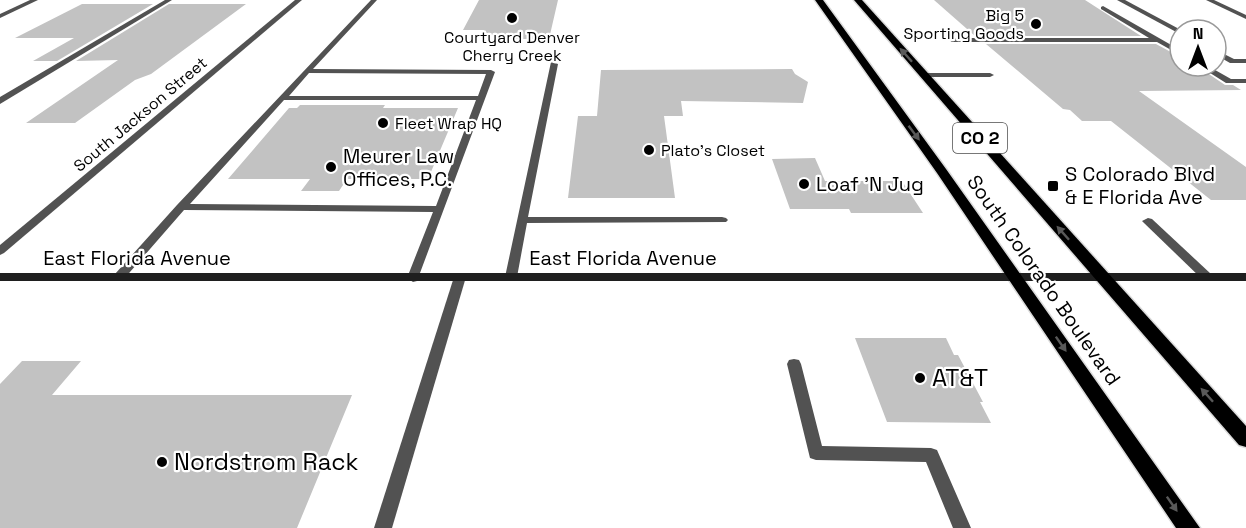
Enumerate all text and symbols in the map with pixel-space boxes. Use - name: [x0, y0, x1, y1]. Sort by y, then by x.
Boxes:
- place label: Big 5 Sporting Goods: [903, 5, 1024, 44]
- marker: Courtyard Denver Cherry Creek: [505, 11, 519, 25]
- marker: Big 5 Sporting Goods: [1029, 17, 1043, 31]
- north arrow: [1168, 18, 1228, 78]
- text: N: [1193, 23, 1203, 44]
- place label: Courtyard Denver Cherry Creek: [444, 27, 580, 66]
- one-way arrow: [900, 48, 913, 63]
- street label: South Jackson Street: [69, 52, 211, 176]
- place label: Fleet Wrap HQ: [395, 113, 502, 134]
- marker: Fleet Wrap HQ: [376, 116, 390, 130]
- road number: CO 2: [953, 123, 1007, 153]
- one-way arrow: [907, 126, 919, 141]
- place label: Plato's Closet: [661, 140, 765, 161]
- place label: Meurer Law Offices, P.C.: [343, 143, 454, 192]
- marker: Plato's Closet: [642, 143, 656, 157]
- marker: Meurer Law Offices, P.C.: [324, 160, 338, 174]
- place label: S Colorado Blvd & E Florida Ave: [1065, 161, 1215, 210]
- street label: South Colorado Boulevard: [961, 170, 1127, 390]
- place label: Loaf 'N Jug: [816, 171, 924, 197]
- marker: Loaf 'N Jug: [797, 177, 811, 191]
- marker: S Colorado Blvd & E Florida Ave: [1046, 179, 1060, 193]
- one-way arrow: [1057, 226, 1070, 241]
- street label: East Florida Avenue: [43, 245, 231, 271]
- street label: East Florida Avenue: [529, 245, 717, 271]
- one-way arrow: [1055, 336, 1067, 352]
- place label: AT&T: [932, 362, 988, 393]
- marker: AT&T: [913, 371, 927, 385]
- one-way arrow: [1200, 388, 1214, 403]
- place label: Nordstrom Rack: [174, 446, 358, 477]
- marker: Nordstrom Rack: [155, 455, 169, 469]
- one-way arrow: [1166, 496, 1177, 512]

